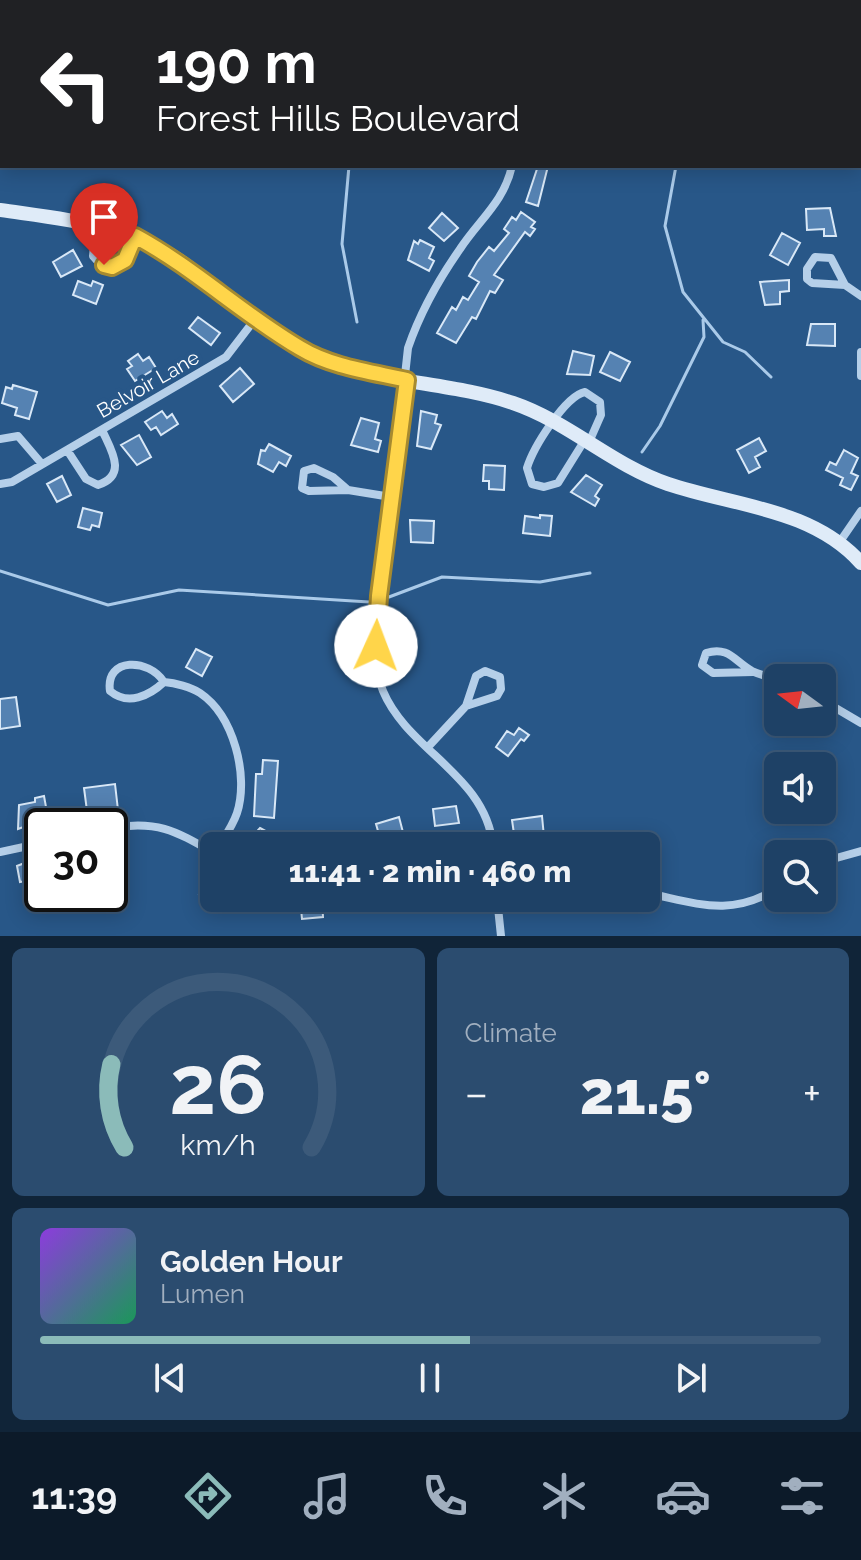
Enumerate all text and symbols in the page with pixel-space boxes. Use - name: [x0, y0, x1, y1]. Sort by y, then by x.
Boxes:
- text: 190 m: [156, 30, 317, 96]
- icon: left: [24, 32, 128, 136]
- text: Forest Hills Boulevard: [156, 97, 520, 139]
- pin: [70, 183, 138, 265]
- icon: arrive: [82, 195, 126, 239]
- street label: Belvoir Lane: [92, 345, 204, 423]
- position arrow: [334, 604, 418, 688]
- north arrow: [764, 664, 836, 736]
- map controls: [764, 664, 836, 912]
- button: sound: [764, 752, 836, 824]
- speed limit sign: 30: [24, 808, 128, 912]
- button: search: [764, 840, 836, 912]
- text: 11:41 · 2 min · 460 m: [289, 854, 571, 889]
- text: Climate: [465, 1018, 557, 1048]
- text: 26: [170, 1036, 267, 1133]
- text: 21.5°: [580, 1058, 711, 1128]
- text: −: [465, 1068, 488, 1119]
- text: +: [803, 1068, 821, 1119]
- text: km/h: [181, 1128, 256, 1162]
- text: Golden Hour: [160, 1244, 343, 1279]
- text: Lumen: [160, 1279, 245, 1309]
- icon: previous: [148, 1356, 192, 1400]
- icon: pause: [408, 1356, 452, 1400]
- icon: next: [669, 1356, 713, 1400]
- icon: directions: [180, 1468, 236, 1524]
- icon: music: [299, 1468, 355, 1524]
- icon: phone: [417, 1468, 473, 1524]
- icon: climate: [536, 1468, 592, 1524]
- icon: car: [655, 1468, 711, 1524]
- icon: filters: [774, 1468, 830, 1524]
- text: 11:39: [31, 1475, 117, 1517]

